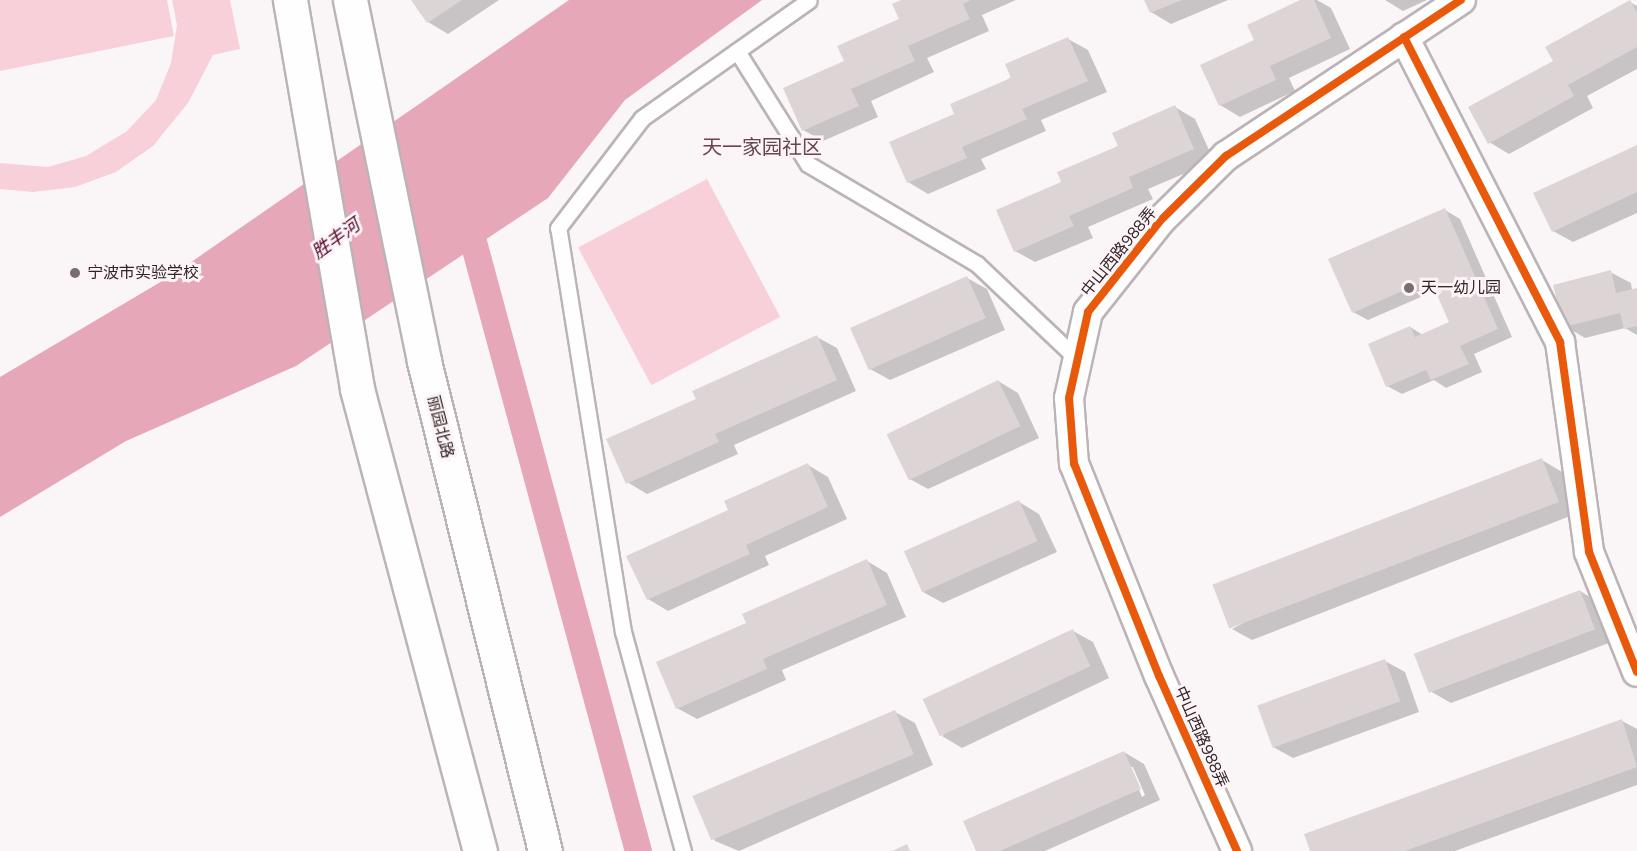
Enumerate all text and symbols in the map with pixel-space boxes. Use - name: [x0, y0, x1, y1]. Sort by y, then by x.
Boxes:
- district label: 天一家园社区: [702, 135, 822, 159]
- street label: 中山西路988弄: [1077, 204, 1161, 300]
- water label: 胜丰河: [308, 214, 364, 264]
- place label: 宁波市实验学校: [87, 263, 199, 283]
- marker: 宁波市实验学校: [68, 266, 82, 280]
- place label: 天一幼儿园: [1421, 278, 1501, 298]
- marker: 天一幼儿园: [1402, 281, 1416, 295]
- street label: 丽园北路: [423, 394, 457, 460]
- street label: 中山西路988弄: [1170, 683, 1232, 791]

